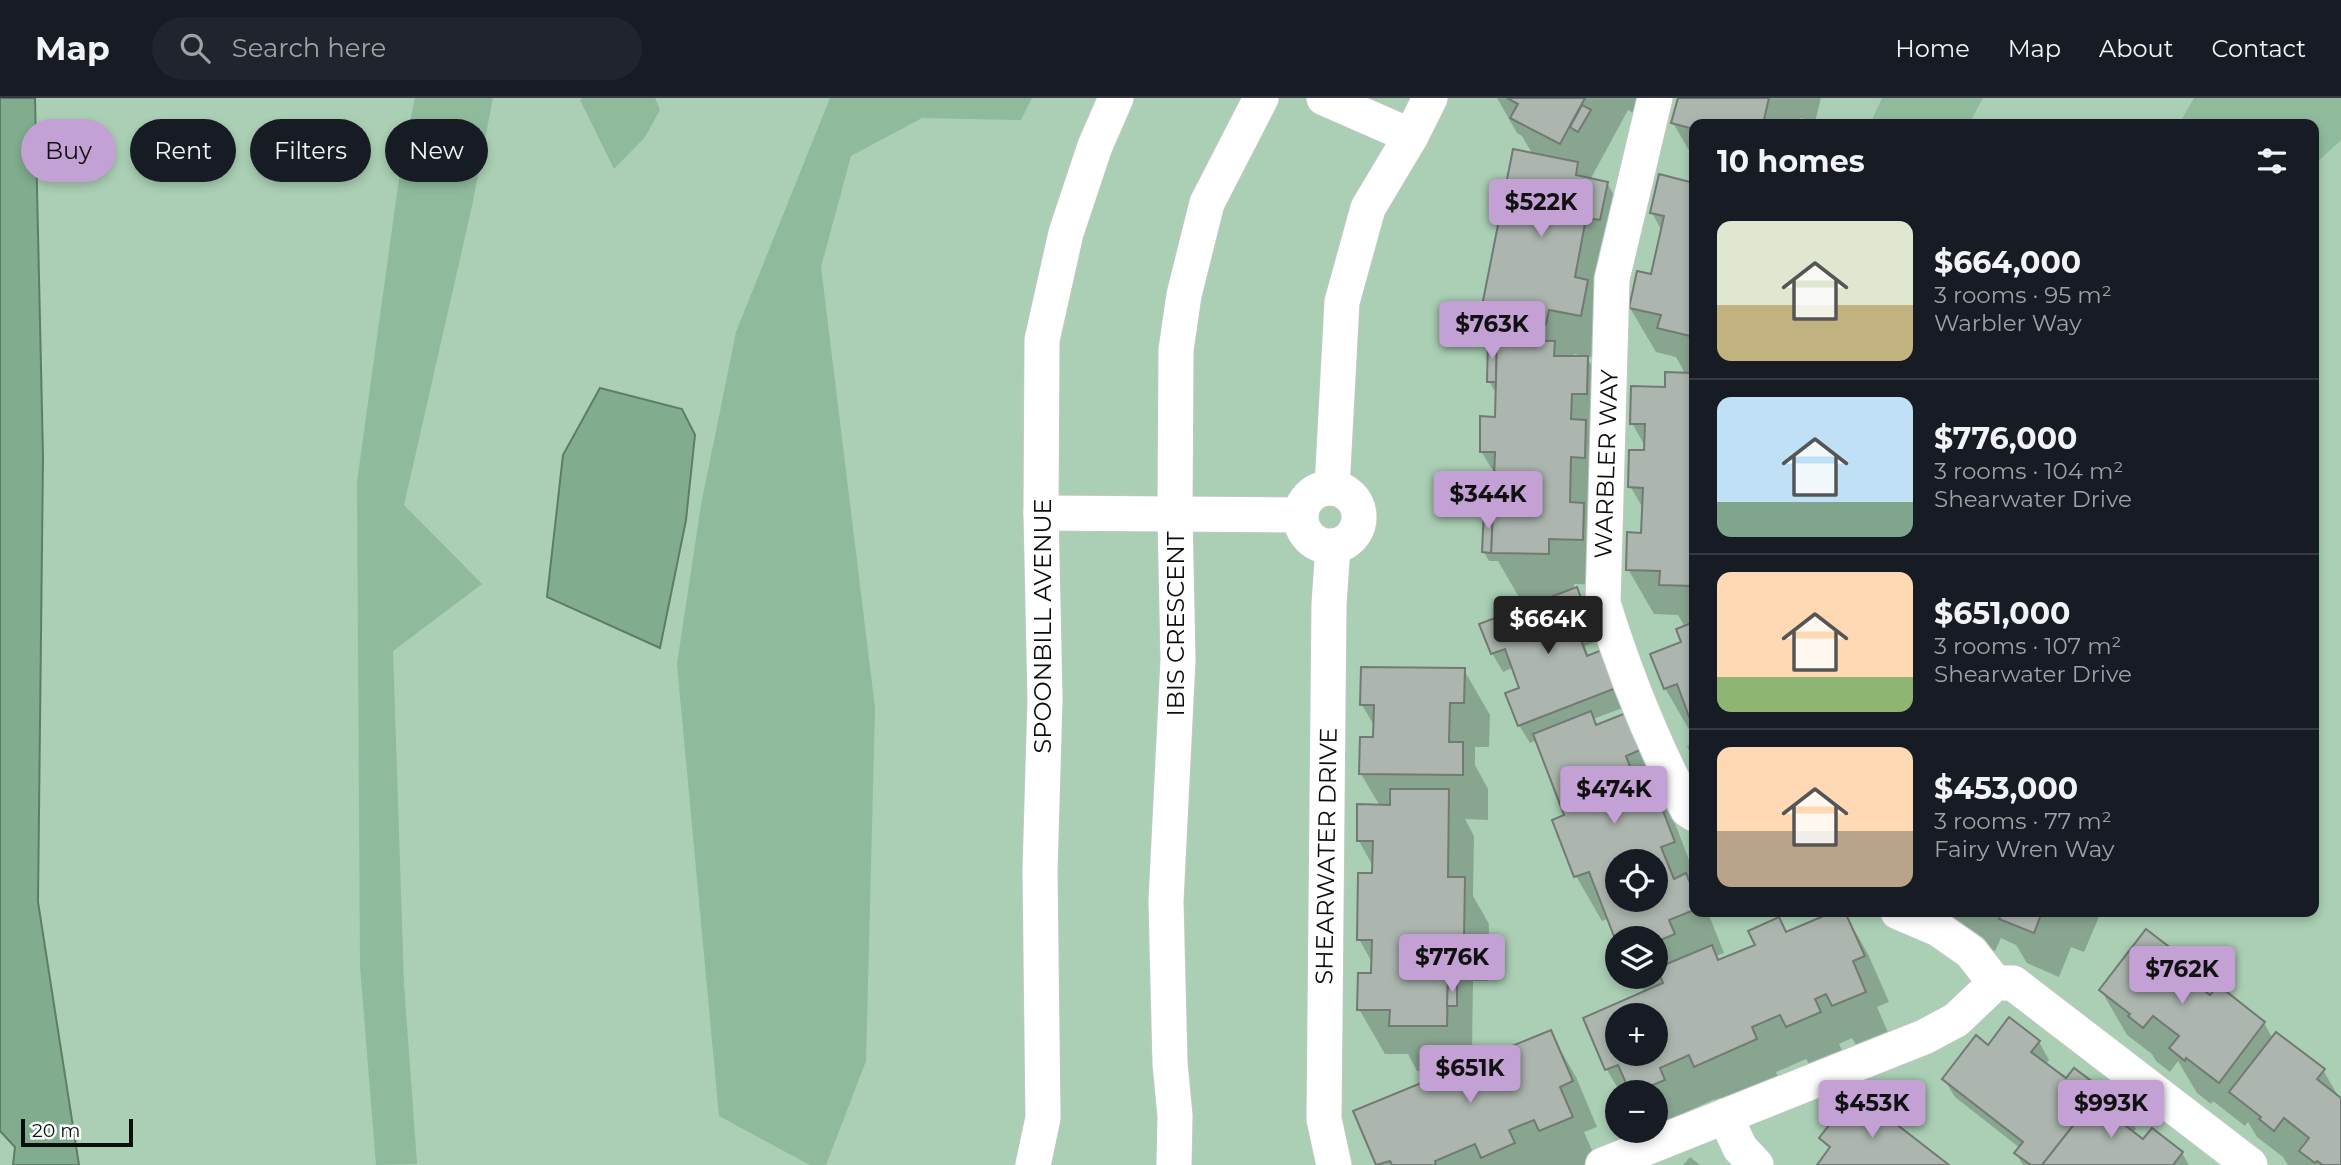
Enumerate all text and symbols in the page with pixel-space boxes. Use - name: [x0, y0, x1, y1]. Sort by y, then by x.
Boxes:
- search box: [152, 17, 642, 80]
- text: Map: [35, 28, 110, 68]
- icon: search: [176, 29, 214, 67]
- text: Search here: [232, 32, 386, 64]
- text: Home: [1895, 34, 1970, 63]
- text: Map: [2008, 34, 2061, 63]
- text: About: [2099, 34, 2173, 63]
- text: Contact: [2211, 34, 2306, 63]
- chip: Buy: [21, 119, 116, 182]
- chip: Rent: [130, 119, 236, 182]
- chip: Filters: [250, 119, 371, 182]
- chip: New: [385, 119, 488, 182]
- icon: filters: [2253, 142, 2291, 180]
- text: 10 homes: [1717, 143, 1865, 180]
- pin: $522K: [1492, 180, 1590, 239]
- text: $522K: [1505, 188, 1577, 216]
- text: $664,000: [1934, 244, 2081, 281]
- icon: home: [1773, 249, 1857, 333]
- text: 3 rooms · 95 m²: [1934, 281, 2112, 309]
- pin: $763K: [1443, 302, 1541, 361]
- text: Warbler Way: [1934, 309, 2082, 337]
- text: $763K: [1455, 310, 1529, 338]
- street label: WARBLER WAY: [1588, 368, 1624, 559]
- text: $776,000: [1934, 420, 2077, 457]
- icon: home: [1773, 425, 1857, 509]
- text: 3 rooms · 104 m²: [1934, 457, 2123, 485]
- pin: $344K: [1439, 472, 1537, 531]
- text: $344K: [1450, 480, 1526, 508]
- text: Shearwater Drive: [1934, 485, 2132, 513]
- street label: SPOONBILL AVENUE: [1028, 498, 1057, 754]
- street label: IBIS CRESCENT: [1161, 531, 1190, 717]
- text: $651,000: [1934, 595, 2070, 632]
- pin: $664K: [1499, 596, 1597, 656]
- icon: home: [1773, 600, 1857, 684]
- text: $664K: [1510, 605, 1586, 633]
- text: 3 rooms · 107 m²: [1934, 632, 2121, 660]
- text: Shearwater Drive: [1934, 660, 2132, 688]
- street label: SHEARWATER DRIVE: [1309, 727, 1343, 985]
- pin: $474K: [1565, 766, 1663, 826]
- text: $453,000: [1934, 770, 2078, 807]
- text: $474K: [1576, 775, 1652, 803]
- icon: home: [1773, 775, 1857, 859]
- text: 3 rooms · 77 m²: [1934, 807, 2112, 835]
- text: Fairy Wren Way: [1934, 835, 2114, 863]
- map controls: [1605, 849, 1668, 1143]
- button: locate: [1605, 849, 1668, 912]
- button: layers: [1605, 926, 1668, 989]
- pin: $776K: [1403, 934, 1501, 994]
- text: $776K: [1415, 943, 1489, 971]
- pin: $762K: [2133, 946, 2231, 1006]
- text: $762K: [2145, 955, 2219, 983]
- button: +: [1605, 1003, 1668, 1066]
- pin: $651K: [1421, 1046, 1519, 1105]
- text: $651K: [1435, 1054, 1505, 1082]
- button: −: [1605, 1080, 1668, 1143]
- pin: $453K: [1823, 1080, 1921, 1140]
- pin: $993K: [2062, 1080, 2160, 1140]
- text: $453K: [1835, 1089, 1909, 1117]
- text: $993K: [2074, 1089, 2148, 1117]
- scale bar: [21, 1116, 133, 1148]
- text: 20 m: [32, 1119, 80, 1142]

